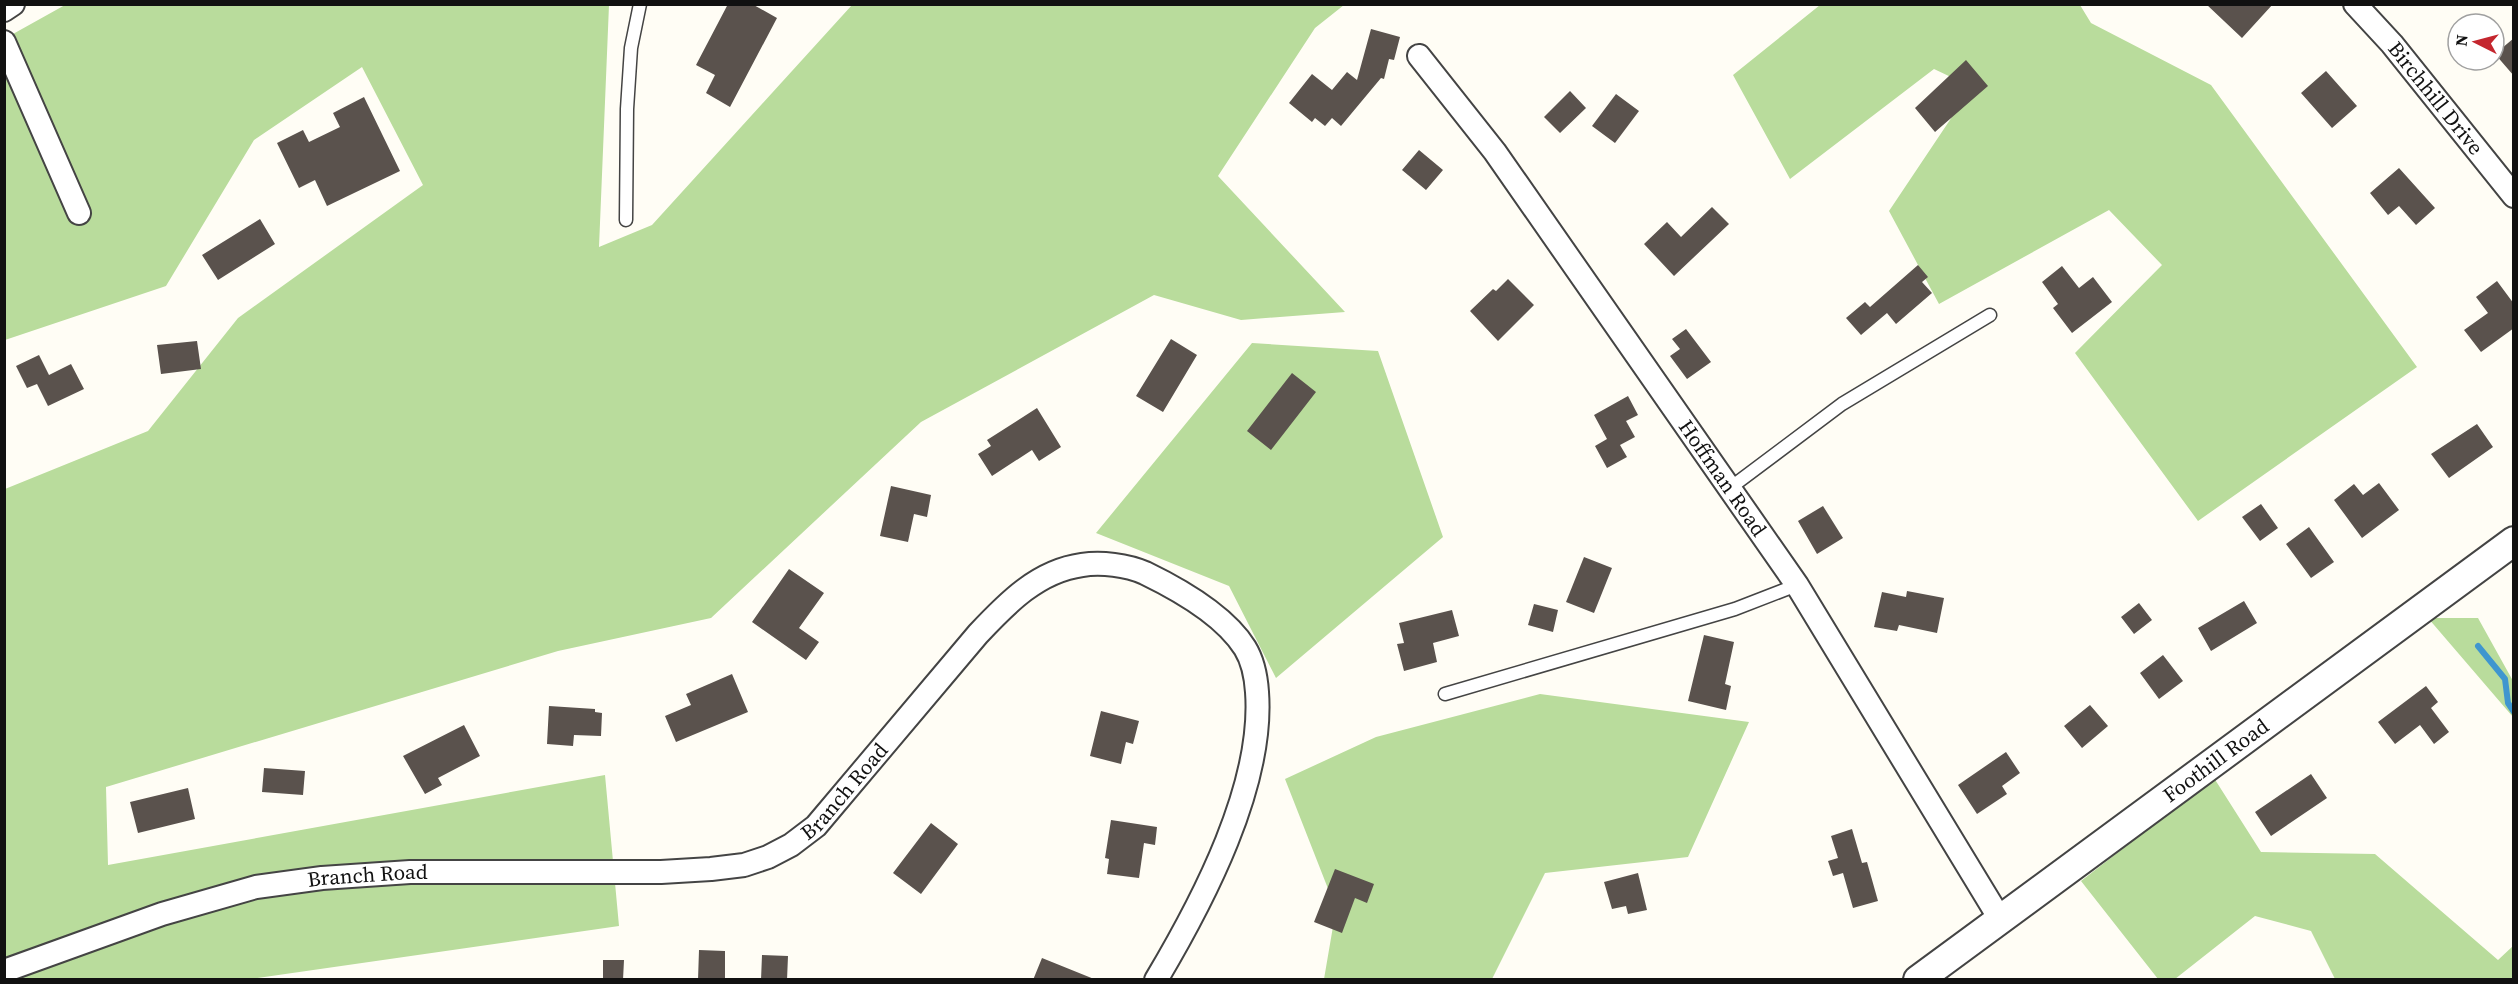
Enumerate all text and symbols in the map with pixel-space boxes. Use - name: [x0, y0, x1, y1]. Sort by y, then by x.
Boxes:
- north arrow: [2446, 12, 2506, 72]
- text: N: [2450, 33, 2473, 47]
- street label: Birchhill Drive: [2381, 35, 2490, 161]
- street label: Hoffman Road: [1672, 414, 1774, 542]
- street label: Foothill Road: [2157, 711, 2275, 809]
- street label: Branch Road: [794, 736, 894, 847]
- street label: Branch Road: [306, 857, 428, 894]

